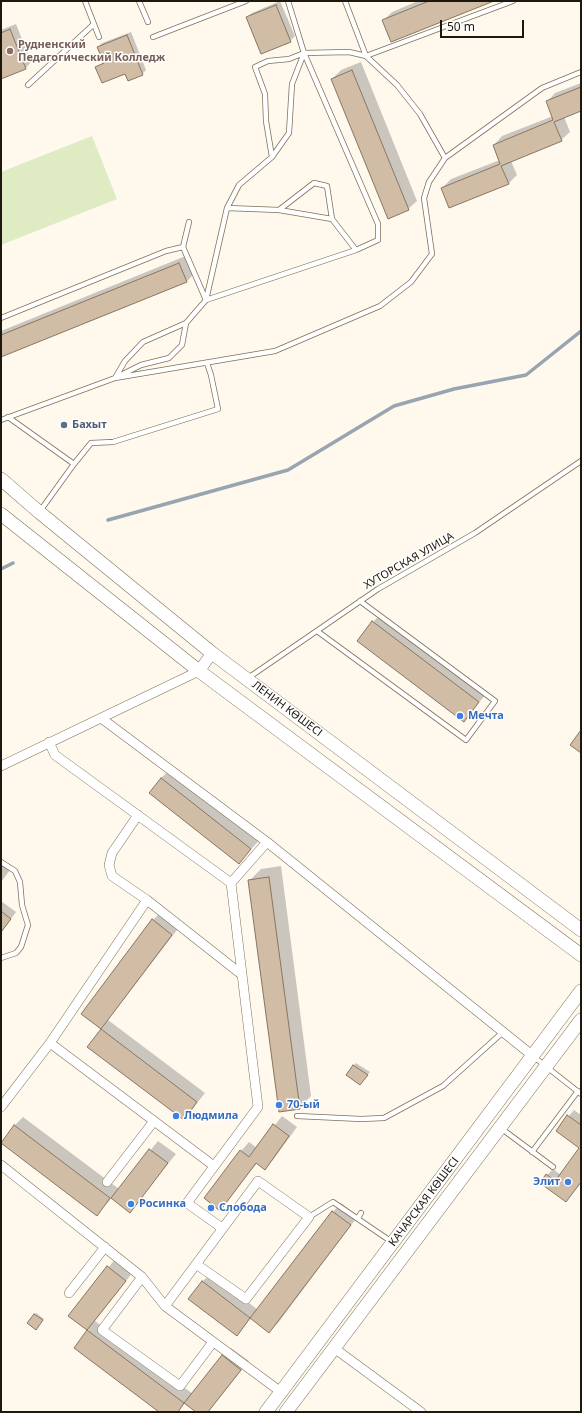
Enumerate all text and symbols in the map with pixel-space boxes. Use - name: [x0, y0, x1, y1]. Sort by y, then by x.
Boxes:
- scale bar: [442, 12, 526, 38]
- text: 50 m: [447, 18, 475, 35]
- place label: Рудненский Педагогический Колледж: [18, 38, 165, 64]
- marker: Рудненский Педагогический Колледж: [5, 46, 15, 56]
- place label: Бахыт: [72, 418, 107, 432]
- marker: Бахыт: [59, 420, 69, 430]
- street label: ХУТОРСКАЯ УЛИЦА: [362, 530, 456, 592]
- street label: ЛЕНИН КӨШЕСІ: [249, 678, 325, 740]
- place label: Мечта: [468, 709, 504, 723]
- marker: Мечта: [455, 711, 465, 721]
- place label: 70-ый: [287, 1098, 320, 1112]
- marker: 70-ый: [274, 1100, 284, 1110]
- place label: Людмила: [184, 1109, 238, 1123]
- marker: Людмила: [171, 1111, 181, 1121]
- street label: КАЧАРСКАЯ КӨШЕСІ: [386, 1155, 462, 1249]
- place label: Элит: [533, 1175, 560, 1189]
- marker: Элит: [563, 1177, 573, 1187]
- place label: Росинка: [139, 1197, 186, 1211]
- marker: Росинка: [126, 1199, 136, 1209]
- place label: Слобода: [219, 1201, 267, 1215]
- marker: Слобода: [206, 1203, 216, 1213]

